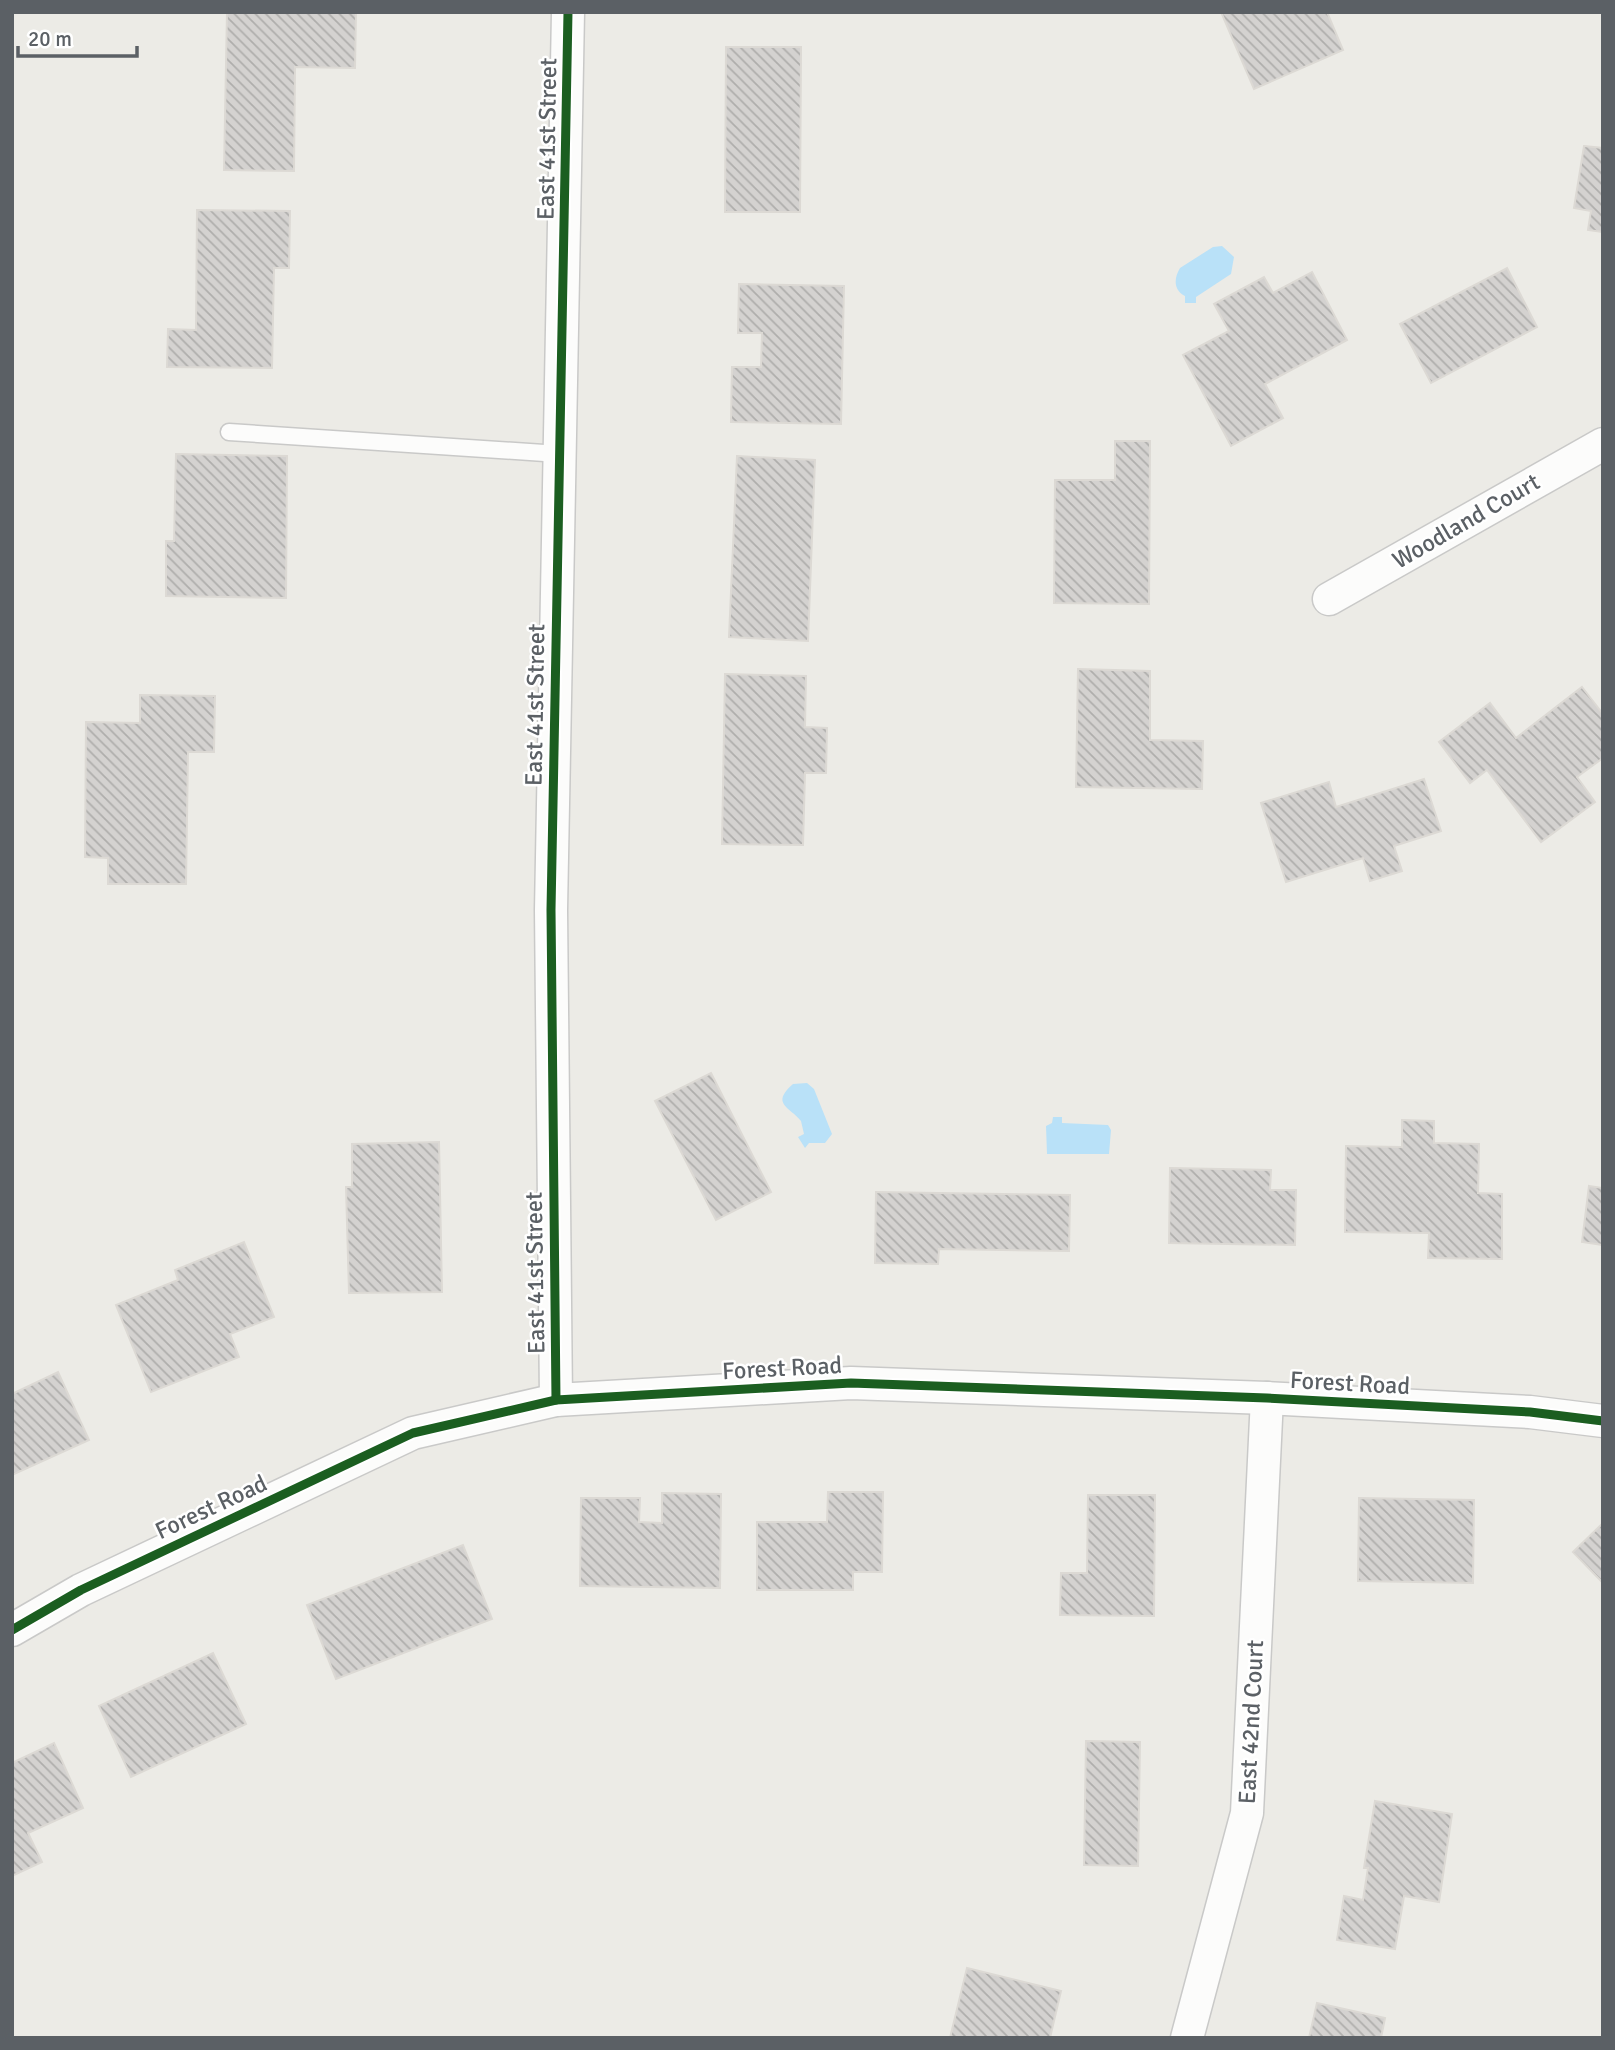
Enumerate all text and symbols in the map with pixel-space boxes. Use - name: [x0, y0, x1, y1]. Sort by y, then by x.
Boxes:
- scale bar: [18, 14, 136, 58]
- text: 20 m: [28, 26, 72, 52]
- street label: East 41st Street: [531, 58, 563, 220]
- street label: Woodland Court: [1387, 467, 1545, 575]
- street label: East 41st Street: [519, 624, 551, 786]
- street label: East 41st Street: [519, 1192, 551, 1354]
- street label: Forest Road: [721, 1350, 843, 1386]
- street label: Forest Road: [1289, 1365, 1411, 1401]
- street label: Forest Road: [150, 1468, 272, 1546]
- street label: East 42nd Court: [1232, 1639, 1270, 1805]

